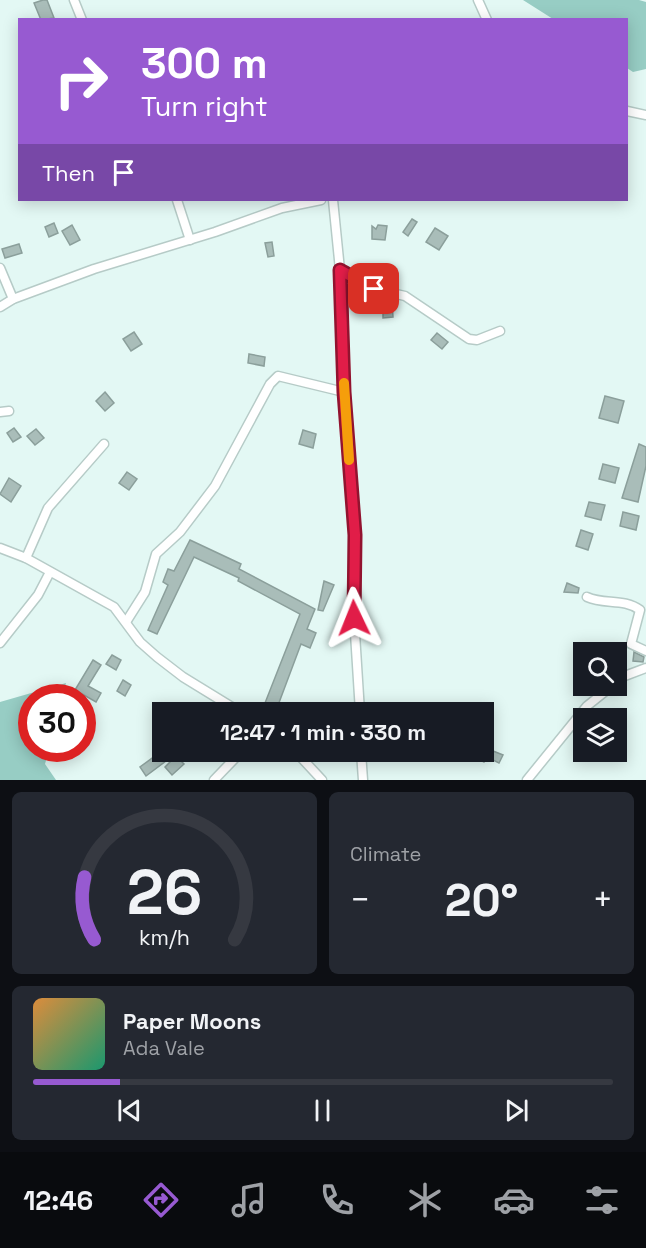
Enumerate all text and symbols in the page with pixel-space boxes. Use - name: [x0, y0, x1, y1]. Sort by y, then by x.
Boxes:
- text: 300 m: [141, 37, 268, 90]
- icon: right: [42, 42, 120, 120]
- text: Turn right: [141, 89, 268, 124]
- icon: arrive: [107, 156, 140, 189]
- text: Then: [42, 159, 95, 187]
- pin: [348, 263, 399, 314]
- icon: arrive: [357, 272, 390, 305]
- position arrow: [322, 586, 386, 650]
- map controls: [573, 642, 627, 762]
- button: search: [573, 642, 627, 696]
- speed limit sign: 30: [18, 684, 96, 762]
- button: layers: [573, 708, 627, 762]
- text: 12:47 · 1 min · 330 m: [220, 718, 426, 746]
- text: Climate: [350, 841, 421, 867]
- text: 26: [127, 853, 202, 932]
- text: 20°: [445, 872, 518, 929]
- text: −: [350, 879, 370, 921]
- text: +: [593, 879, 613, 921]
- text: km/h: [139, 924, 190, 951]
- text: Paper Moons: [123, 1007, 261, 1035]
- text: Ada Vale: [123, 1035, 205, 1061]
- icon: previous: [113, 1094, 146, 1127]
- icon: pause: [306, 1094, 339, 1127]
- icon: next: [500, 1094, 533, 1127]
- icon: directions: [140, 1179, 182, 1221]
- icon: music: [228, 1179, 270, 1221]
- icon: phone: [316, 1179, 358, 1221]
- icon: climate: [404, 1179, 446, 1221]
- icon: car: [493, 1179, 535, 1221]
- icon: filters: [581, 1179, 623, 1221]
- text: 12:46: [23, 1183, 93, 1218]

